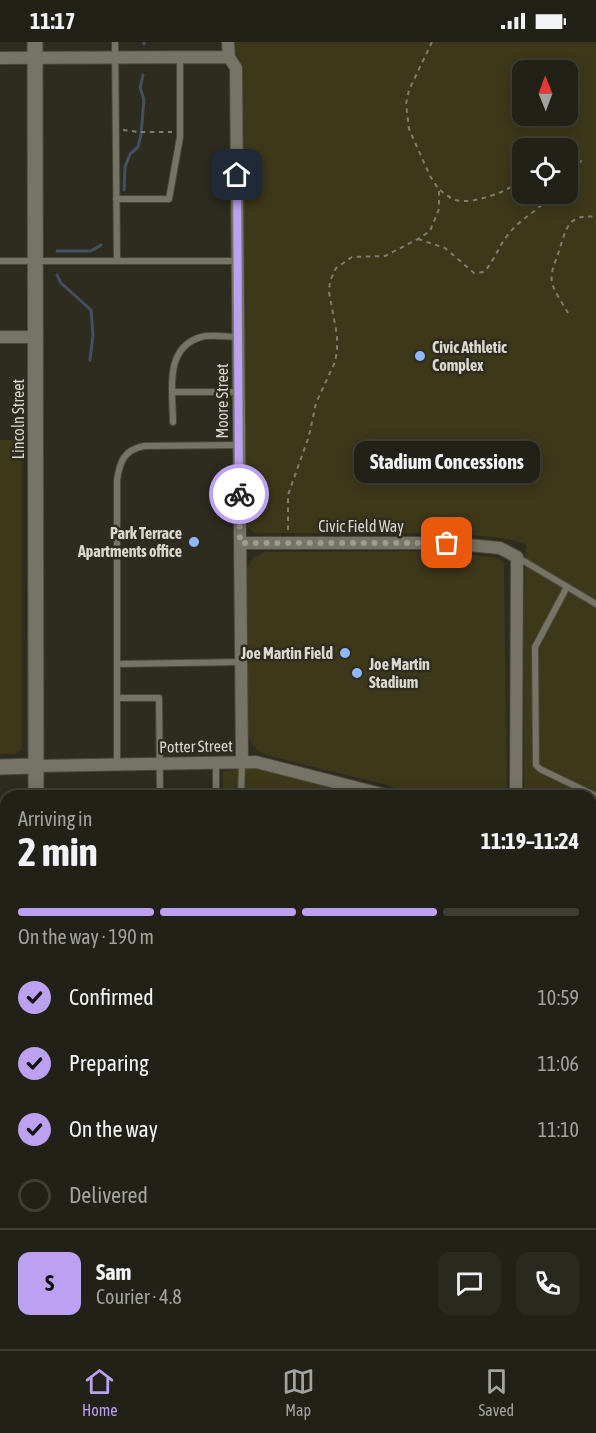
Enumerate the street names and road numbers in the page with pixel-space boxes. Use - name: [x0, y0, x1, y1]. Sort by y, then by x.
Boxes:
- street label: Moore Street: [213, 363, 231, 439]
- street label: Lincoln Street: [9, 378, 27, 459]
- street label: Civic Field Way: [318, 517, 404, 536]
- street label: Potter Street: [159, 736, 233, 756]

